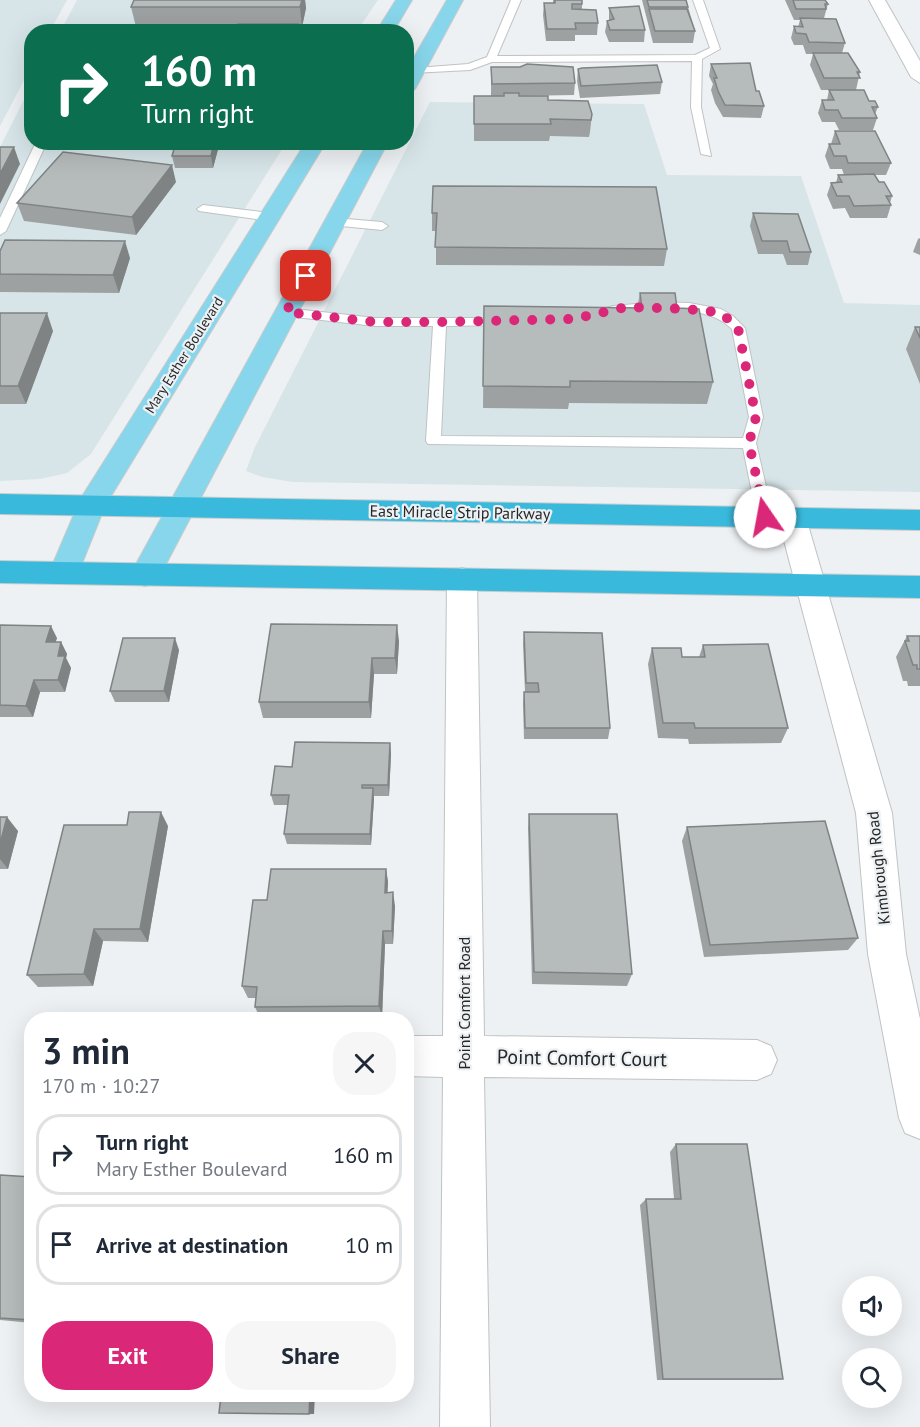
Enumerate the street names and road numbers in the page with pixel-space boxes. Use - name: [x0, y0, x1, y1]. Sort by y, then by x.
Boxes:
- street label: Mary Esther Boulevard: [141, 293, 227, 417]
- street label: East Miracle Strip Parkway: [369, 500, 551, 524]
- street label: Kimbrough Road: [862, 810, 894, 926]
- street label: Point Comfort Road: [454, 937, 474, 1069]
- street label: Point Comfort Court: [497, 1044, 667, 1072]

